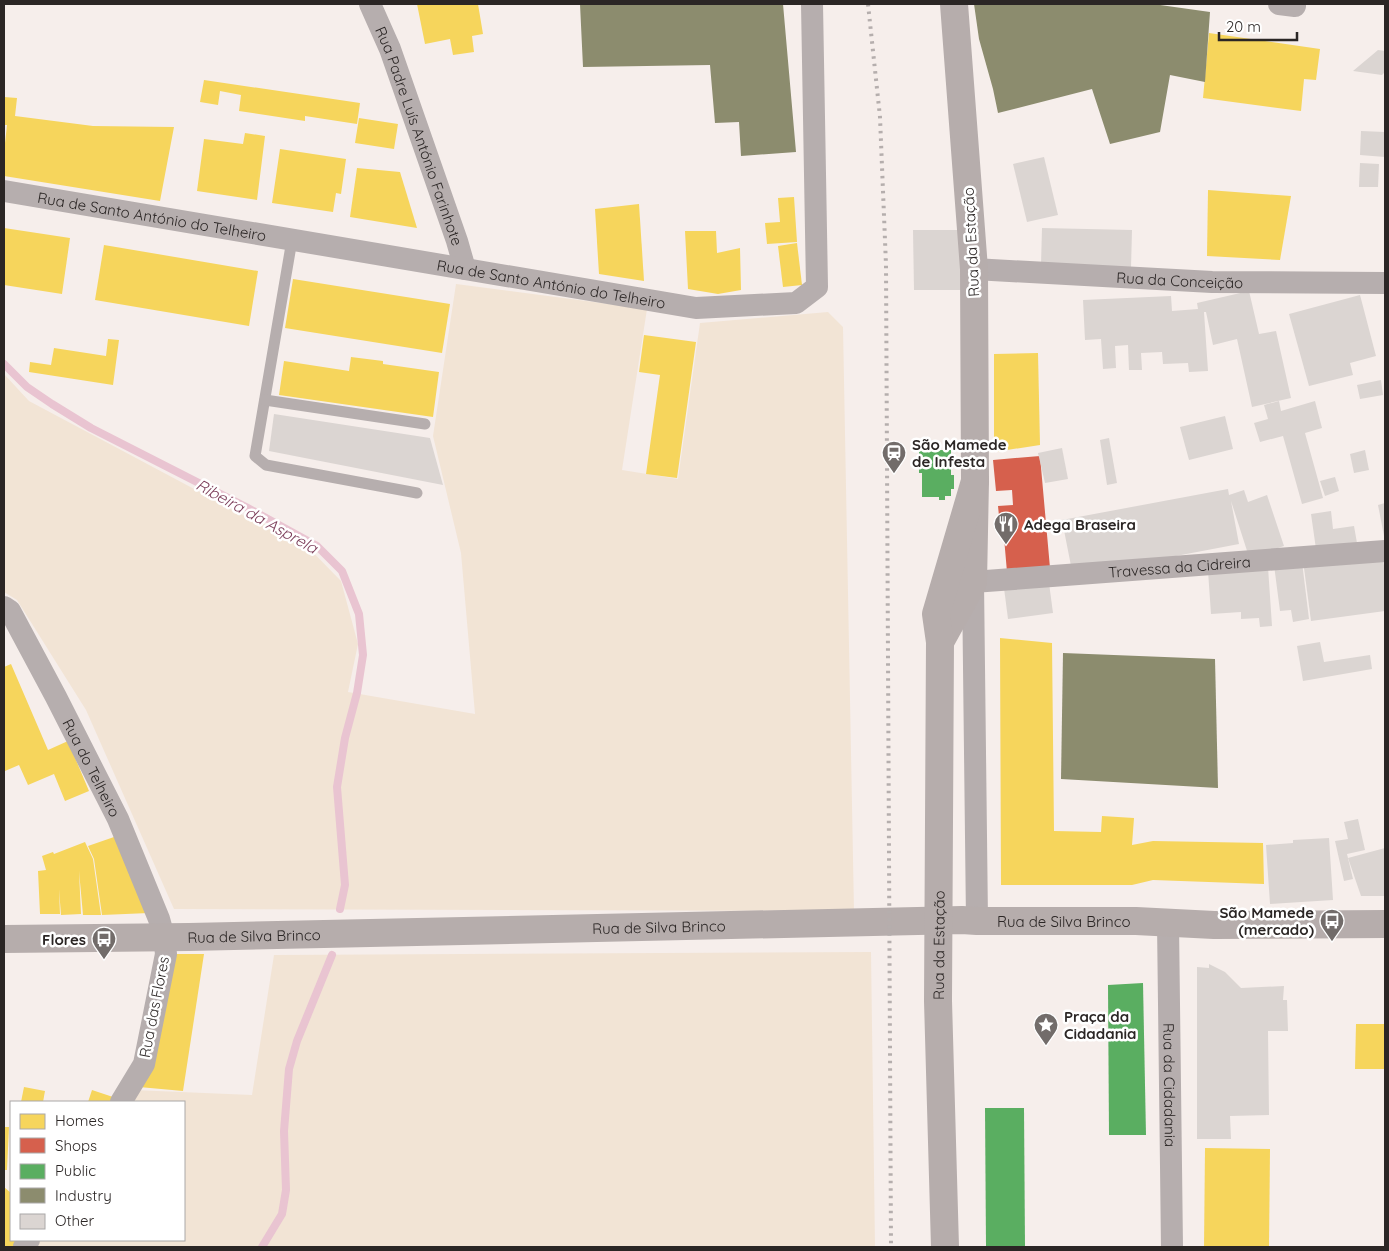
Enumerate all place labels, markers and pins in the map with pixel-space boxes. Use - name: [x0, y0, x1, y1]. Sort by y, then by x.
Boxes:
- place label: São Mamede de Infesta: [912, 435, 1007, 471]
- station icon: São Mamede de Infesta: [881, 440, 907, 474]
- restaurant icon: Adega Braseira: [993, 511, 1019, 545]
- place label: Adega Braseira: [1024, 515, 1136, 534]
- place label: São Mamede (mercado): [1219, 903, 1314, 939]
- bus stop icon: São Mamede (mercado): [1319, 908, 1345, 942]
- bus stop icon: Flores: [91, 926, 117, 960]
- place label: Flores: [42, 930, 86, 949]
- place label: Praça da Cidadania: [1064, 1007, 1137, 1043]
- place icon: Praça da Cidadania: [1033, 1012, 1059, 1046]

